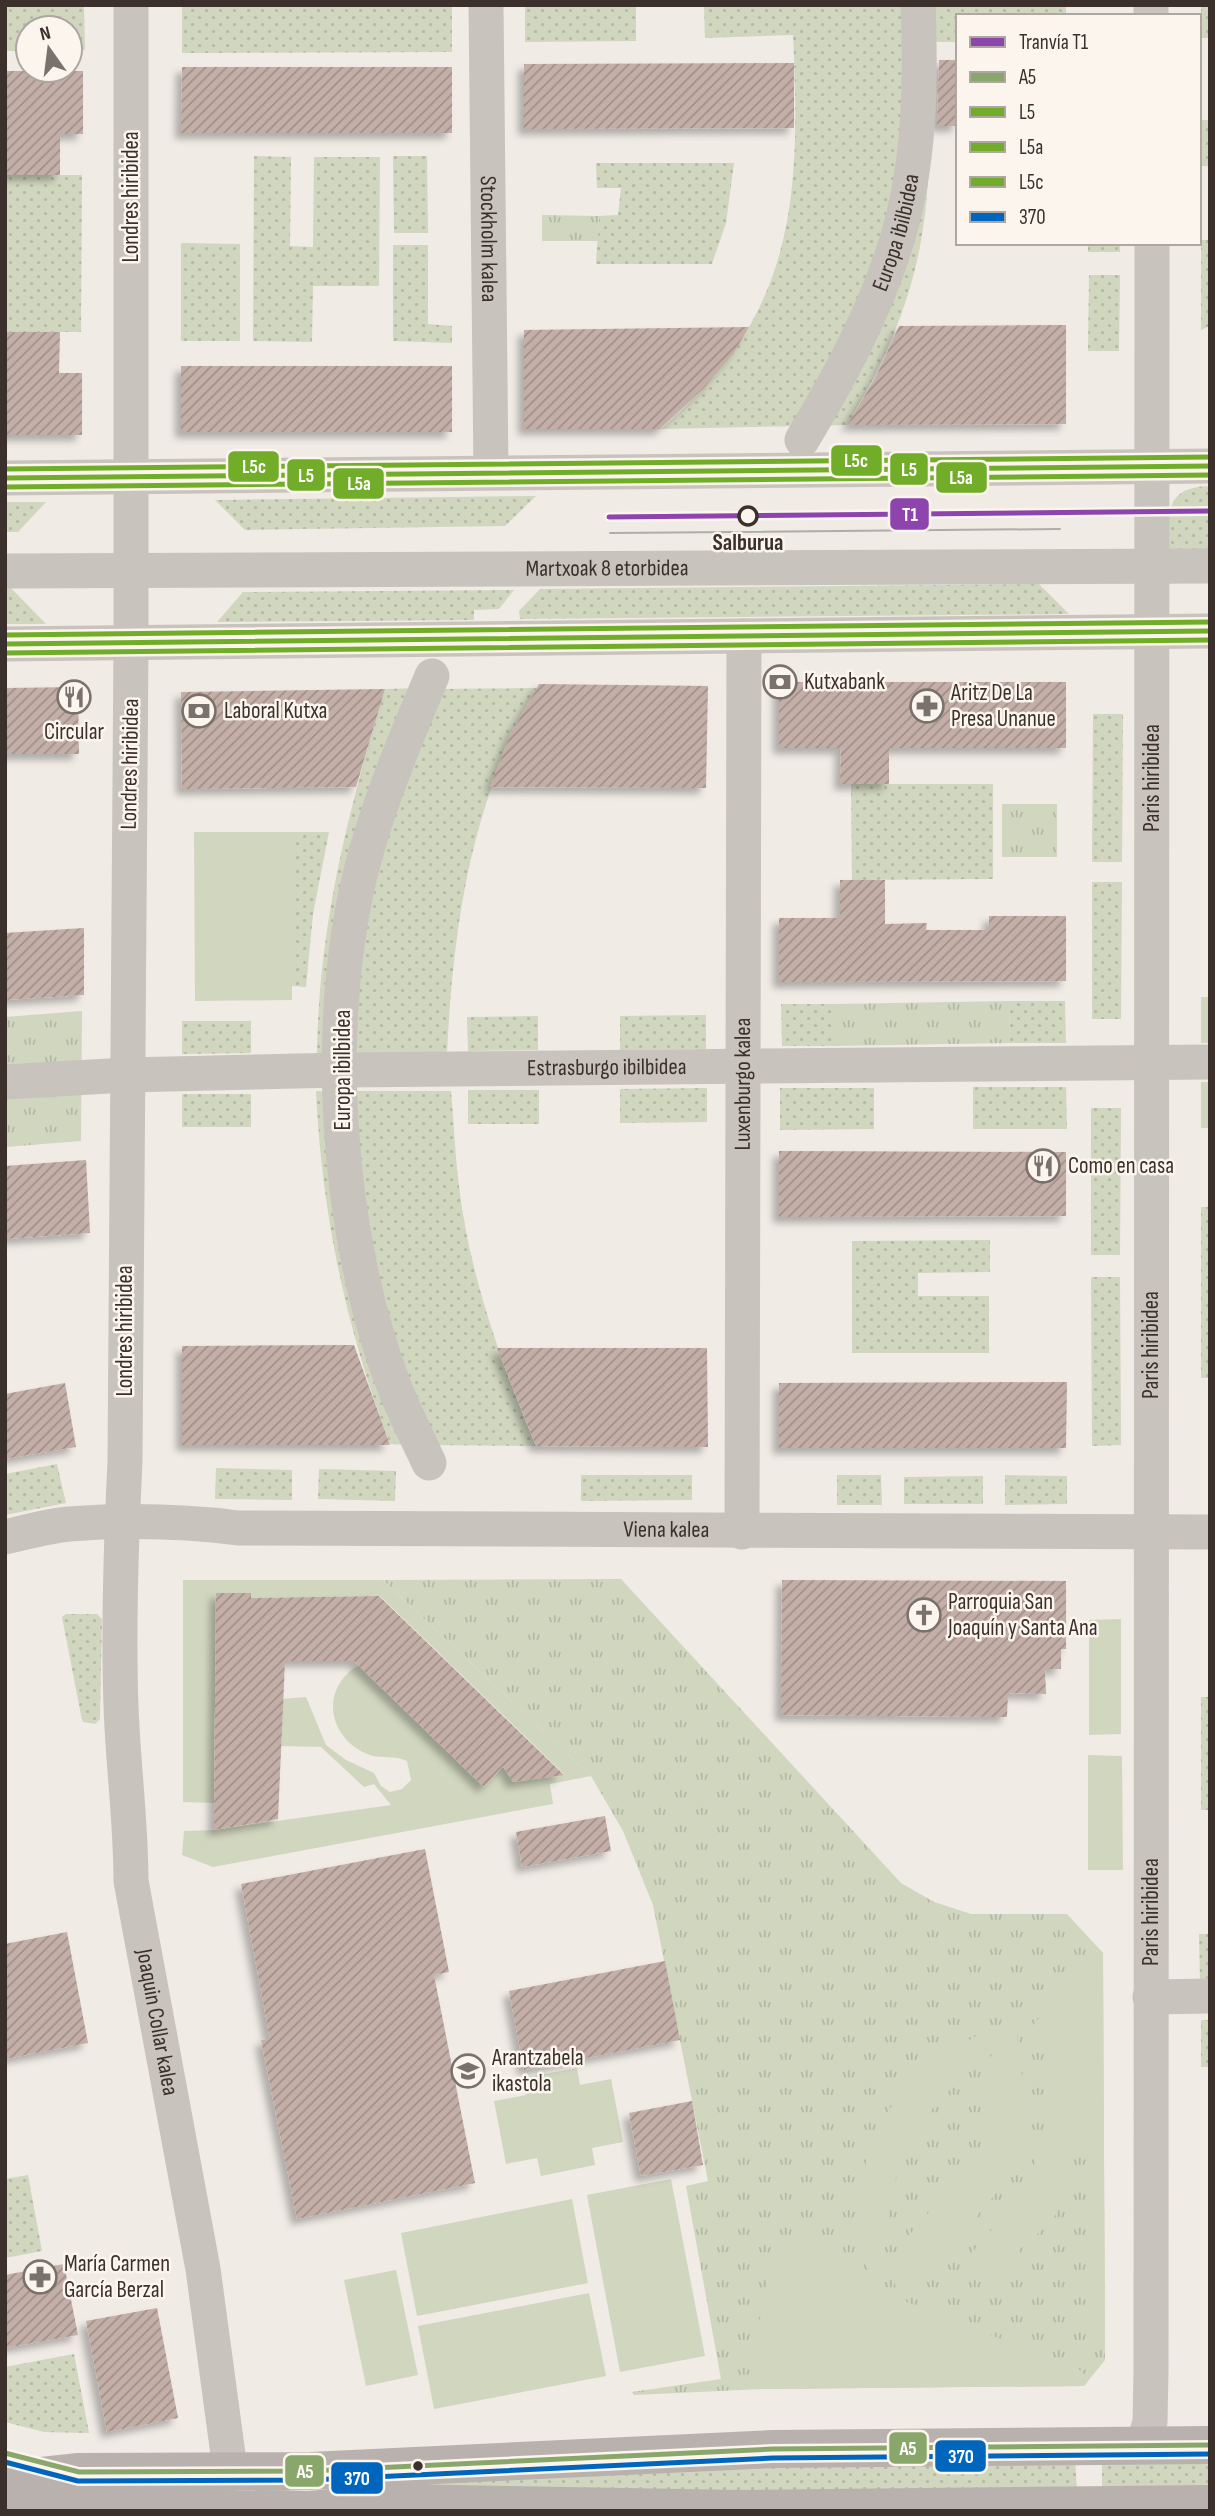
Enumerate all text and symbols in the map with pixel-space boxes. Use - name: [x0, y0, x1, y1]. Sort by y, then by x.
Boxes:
- north arrow: [14, 14, 84, 84]
- legend: [956, 14, 1201, 245]
- text: N: [38, 22, 53, 46]
- text: Tranvía T1: [1019, 30, 1089, 55]
- text: A5: [1018, 65, 1036, 90]
- text: L5: [1019, 100, 1035, 125]
- street label: Londres hiribidea: [117, 131, 145, 263]
- text: L5a: [1019, 135, 1043, 160]
- text: L5c: [1019, 170, 1044, 195]
- street label: Europa ibilbidea: [866, 172, 926, 295]
- street label: Stockholm kalea: [474, 176, 503, 302]
- text: 370: [1019, 205, 1046, 230]
- line badge: L5c: [830, 444, 883, 477]
- line badge: L5c: [227, 450, 280, 483]
- text: L5c: [844, 450, 868, 473]
- line badge: L5: [889, 452, 929, 486]
- text: L5c: [242, 456, 266, 479]
- line badge: L5: [286, 458, 326, 492]
- text: L5: [901, 459, 917, 482]
- line badge: L5a: [935, 461, 988, 494]
- text: L5: [298, 465, 314, 488]
- line badge: L5a: [332, 467, 385, 500]
- text: L5a: [949, 467, 973, 490]
- text: L5a: [347, 473, 371, 496]
- line badge: T1: [889, 497, 930, 531]
- text: T1: [902, 504, 919, 527]
- marker: Salburua: [738, 506, 758, 526]
- place label: Salburua: [712, 529, 784, 557]
- street label: Martxoak 8 etorbidea: [525, 554, 689, 583]
- bank icon: Kutxabank: [761, 663, 799, 701]
- place label: Kutxabank: [804, 668, 885, 696]
- restaurant icon: Circular: [55, 678, 93, 716]
- place label: Aritz De La Presa Unanue: [950, 679, 1056, 733]
- pharmacy icon: Aritz De La Presa Unanue: [908, 687, 946, 725]
- bank icon: Laboral Kutxa: [180, 692, 218, 730]
- place label: Laboral Kutxa: [224, 697, 327, 725]
- street label: Londres hiribidea: [115, 698, 145, 830]
- place label: Circular: [44, 718, 105, 746]
- street label: Paris hiribidea: [1138, 724, 1166, 832]
- street label: Europa ibilbidea: [329, 1010, 357, 1130]
- street label: Luxenburgo kalea: [729, 1017, 757, 1151]
- street label: Estrasburgo ibilbidea: [527, 1053, 687, 1082]
- restaurant icon: Como en casa: [1024, 1147, 1062, 1185]
- place label: Como en casa: [1068, 1152, 1174, 1180]
- street label: Londres hiribidea: [111, 1265, 139, 1397]
- street label: Paris hiribidea: [1137, 1291, 1166, 1399]
- street label: Viena kalea: [623, 1516, 710, 1544]
- place label: Parroquia San Joaquín y Santa Ana: [947, 1588, 1098, 1642]
- church icon: Parroquia San Joaquín y Santa Ana: [905, 1596, 943, 1634]
- street label: Paris hiribidea: [1137, 1858, 1165, 1966]
- street label: Joaquin Collar kalea: [130, 1946, 184, 2098]
- place label: Arantzabela ikastola: [491, 2044, 584, 2098]
- school or university icon: Arantzabela ikastola: [449, 2052, 487, 2090]
- place label: María Carmen García Berzal: [64, 2250, 170, 2304]
- pharmacy icon: María Carmen García Berzal: [21, 2258, 59, 2296]
- line badge: A5: [888, 2431, 928, 2465]
- text: A5: [898, 2438, 917, 2461]
- line badge: 370: [934, 2439, 987, 2473]
- text: 370: [948, 2446, 974, 2469]
- line badge: A5: [284, 2454, 325, 2488]
- unlabelled marker: [411, 2459, 425, 2473]
- text: A5: [295, 2461, 314, 2484]
- line badge: 370: [330, 2461, 384, 2495]
- text: 370: [344, 2468, 370, 2491]

